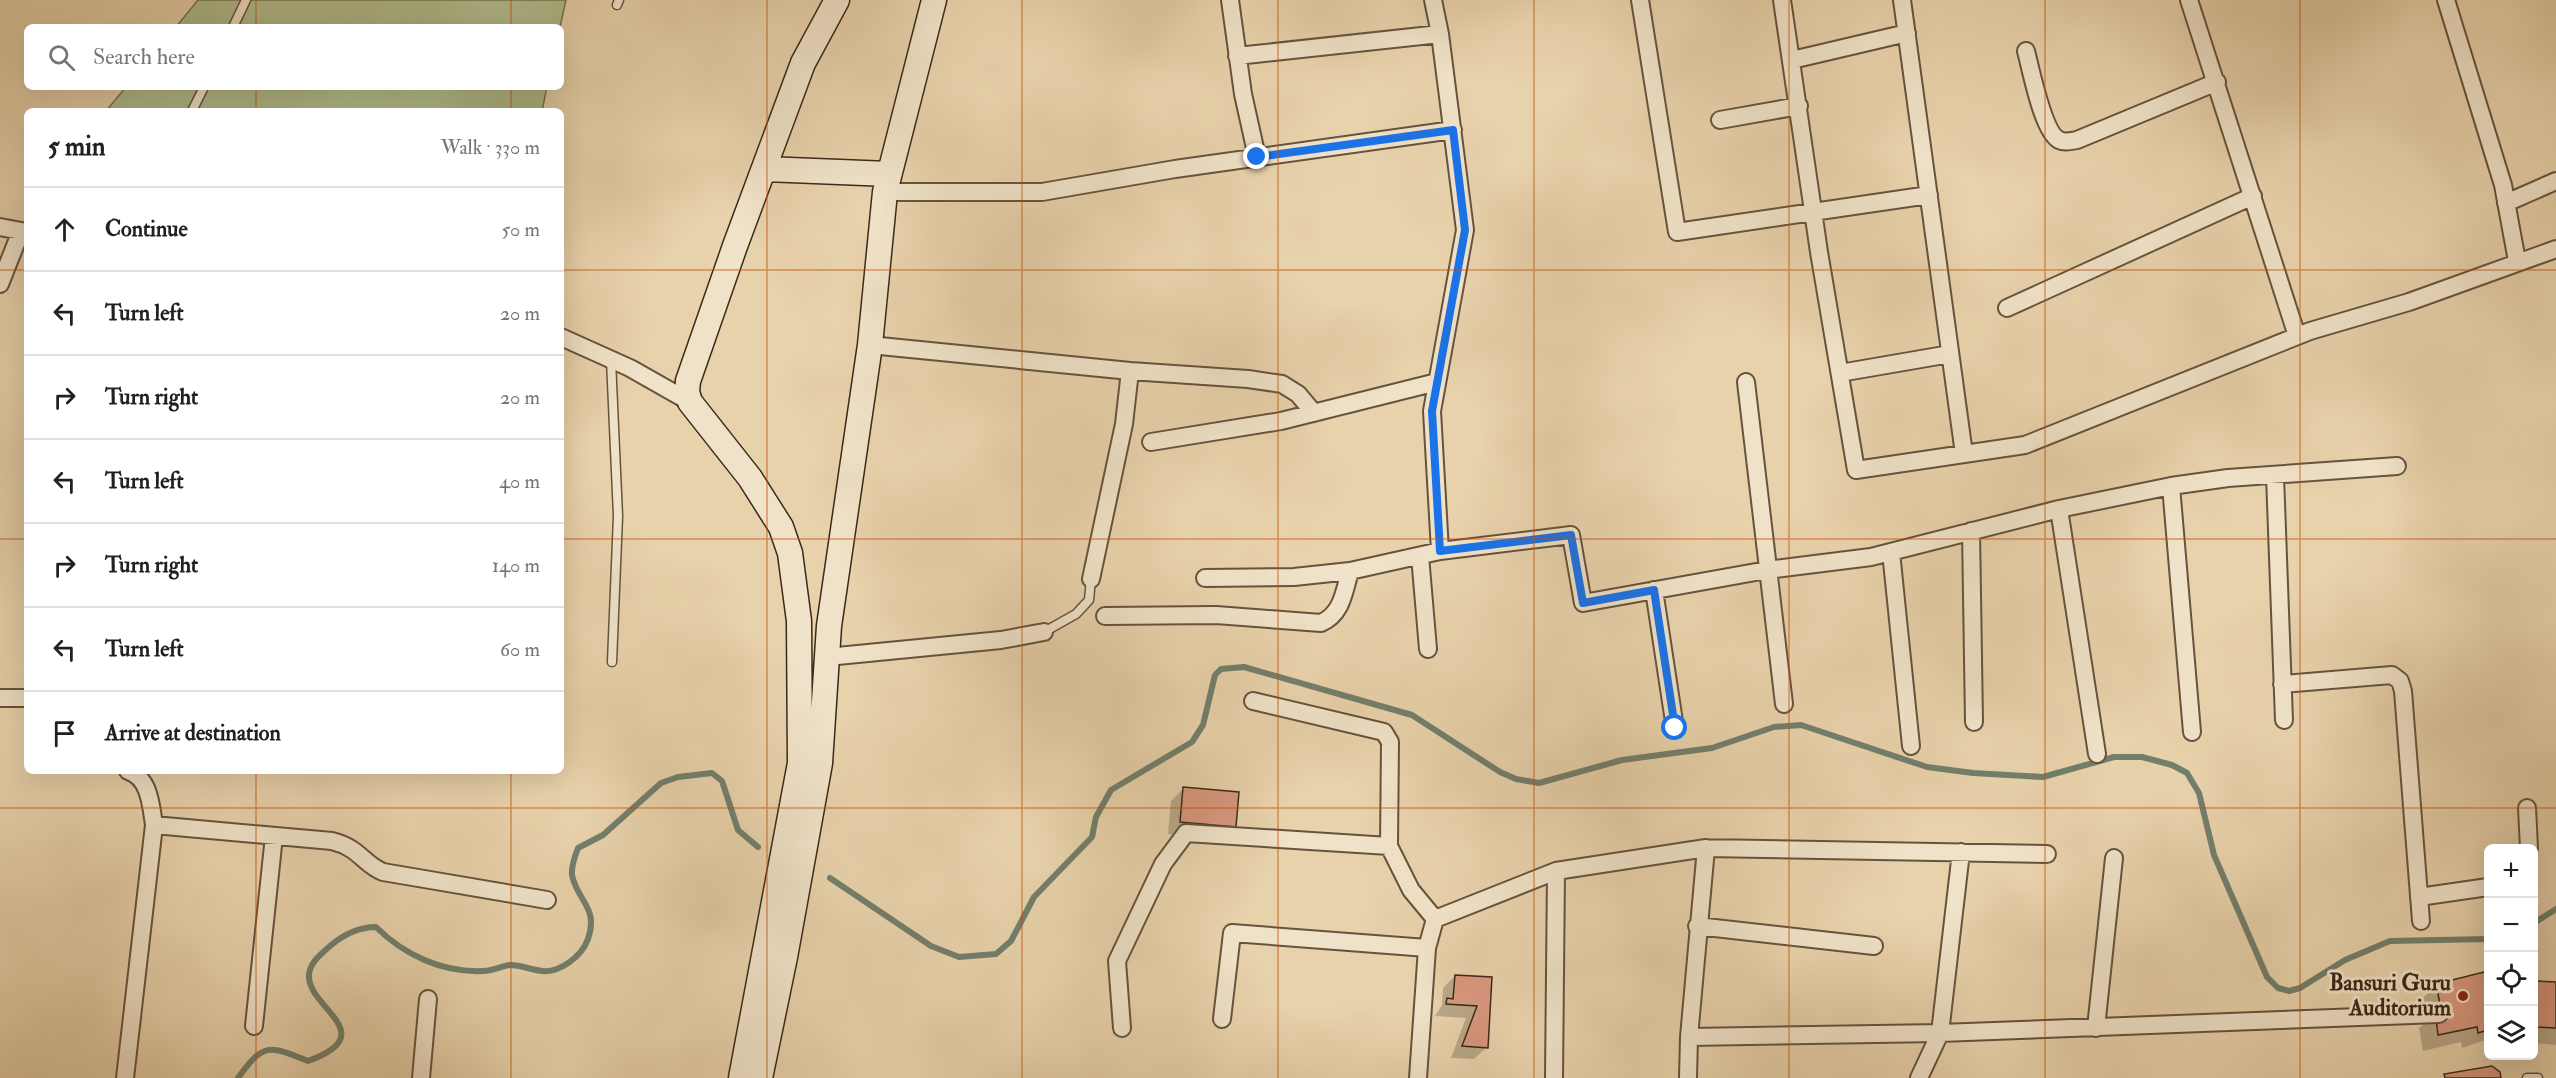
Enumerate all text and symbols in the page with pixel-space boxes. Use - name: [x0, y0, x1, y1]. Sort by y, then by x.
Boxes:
- search box: [24, 24, 564, 90]
- icon: search: [45, 41, 78, 74]
- text: Search here: [93, 43, 195, 71]
- text: 5 min: [48, 131, 105, 163]
- text: Walk · 330 m: [441, 135, 540, 160]
- route end: [1243, 143, 1269, 169]
- icon: ahead: [48, 213, 81, 246]
- text: Continue: [105, 215, 188, 243]
- text: 50 m: [501, 217, 540, 242]
- icon: left: [48, 297, 81, 330]
- text: Turn left: [105, 299, 184, 327]
- text: 20 m: [500, 301, 540, 326]
- icon: right: [48, 381, 81, 414]
- text: Turn right: [105, 383, 198, 411]
- text: 20 m: [500, 385, 540, 410]
- icon: left: [48, 465, 81, 498]
- text: Turn left: [105, 467, 184, 495]
- text: 40 m: [499, 469, 540, 494]
- icon: right: [48, 549, 81, 582]
- text: Turn right: [105, 551, 198, 579]
- text: 140 m: [492, 553, 540, 578]
- icon: left: [48, 633, 81, 666]
- text: Turn left: [105, 635, 184, 663]
- text: 60 m: [500, 637, 540, 662]
- route start: [1661, 714, 1687, 740]
- icon: arrive: [48, 717, 81, 750]
- text: Arrive at destination: [105, 719, 281, 747]
- map controls: [2484, 844, 2538, 1060]
- button: +: [2484, 844, 2538, 898]
- button: −: [2484, 898, 2538, 952]
- button: locate: [2484, 952, 2538, 1006]
- place label: Bansuri Guru Auditorium: [2329, 969, 2452, 1022]
- marker: Bansuri Guru Auditorium: [2456, 989, 2470, 1003]
- button: layers: [2484, 1006, 2538, 1060]

